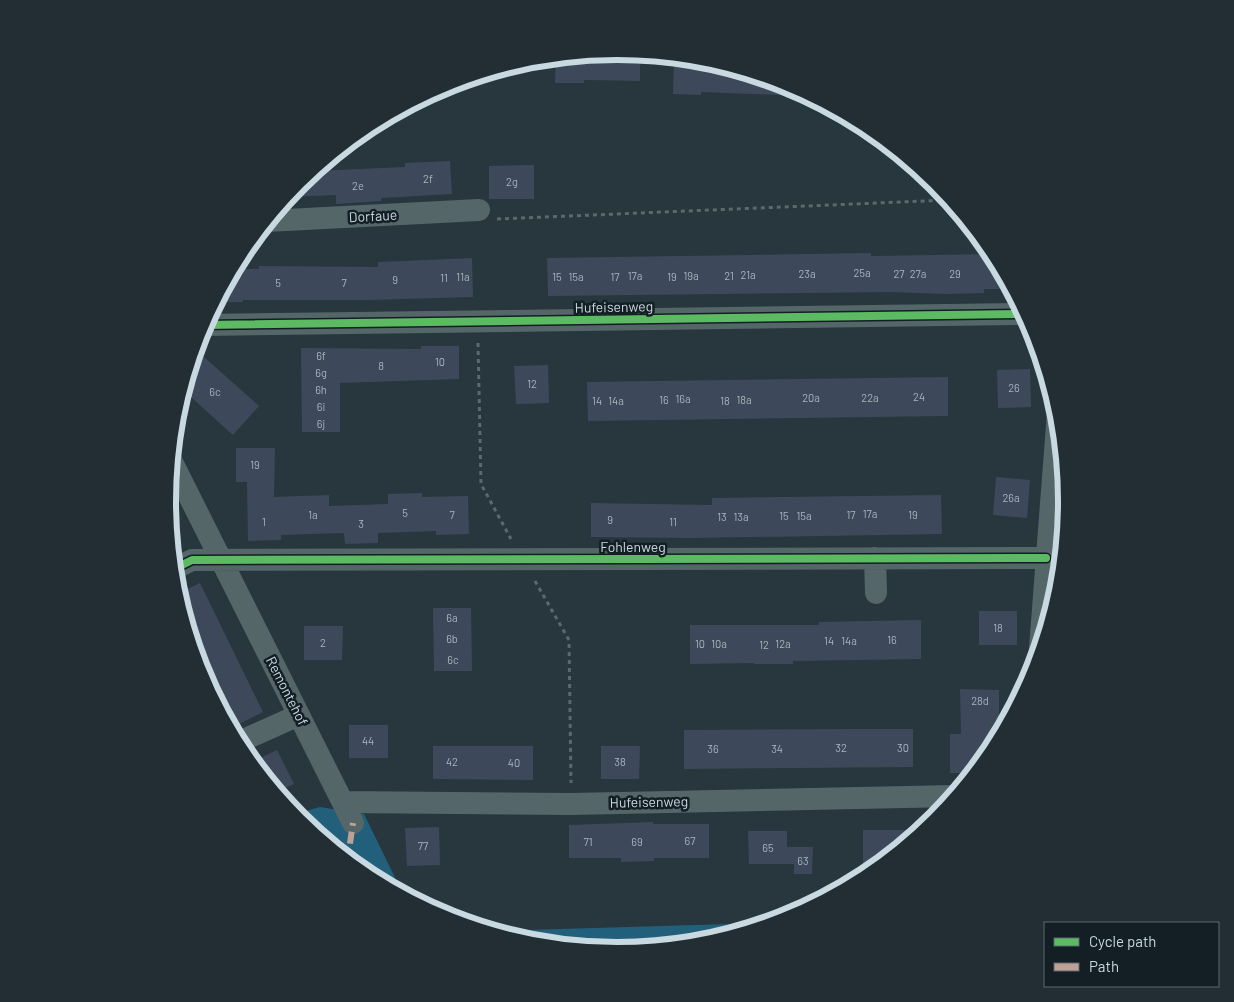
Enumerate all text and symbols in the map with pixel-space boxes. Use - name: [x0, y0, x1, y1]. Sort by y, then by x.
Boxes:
- house number: 2f: [423, 172, 433, 185]
- house number: 2g: [506, 175, 518, 188]
- house number: 2e: [352, 179, 364, 192]
- street label: Dorfaue: [348, 206, 398, 225]
- house number: 25a: [853, 266, 871, 279]
- house number: 23a: [798, 267, 816, 280]
- house number: 27: [893, 267, 905, 280]
- house number: 27a: [910, 267, 926, 280]
- house number: 29: [949, 267, 961, 280]
- house number: 21a: [740, 268, 756, 281]
- house number: 17a: [628, 269, 642, 282]
- house number: 19a: [683, 269, 699, 282]
- house number: 21: [724, 269, 734, 282]
- house number: 11a: [456, 270, 470, 283]
- house number: 15: [552, 270, 562, 283]
- house number: 15a: [568, 270, 584, 283]
- house number: 17: [610, 270, 620, 283]
- house number: 19: [667, 270, 677, 283]
- house number: 11: [440, 271, 448, 284]
- house number: 9: [392, 273, 398, 286]
- house number: 5: [275, 276, 281, 289]
- house number: 7: [341, 276, 347, 289]
- street label: Hufeisenweg: [575, 297, 653, 316]
- house number: 6f: [316, 349, 326, 362]
- house number: 10: [435, 355, 445, 368]
- house number: 8: [378, 359, 384, 372]
- house number: 6g: [315, 366, 327, 379]
- house number: 12: [527, 377, 537, 390]
- house number: 26: [1008, 381, 1020, 394]
- house number: 6h: [315, 383, 327, 396]
- house number: 6c: [209, 385, 221, 398]
- house number: 24: [913, 390, 925, 403]
- house number: 20a: [802, 391, 820, 404]
- house number: 22a: [861, 391, 879, 404]
- house number: 16a: [675, 392, 691, 405]
- house number: 16: [659, 393, 669, 406]
- house number: 18a: [736, 393, 752, 406]
- house number: 14: [592, 394, 602, 407]
- house number: 14a: [608, 394, 624, 407]
- house number: 18: [720, 394, 730, 407]
- house number: 6i: [317, 400, 325, 413]
- house number: 6j: [317, 417, 325, 430]
- house number: 19: [250, 458, 260, 471]
- house number: 26a: [1002, 491, 1020, 504]
- house number: 5: [402, 506, 408, 519]
- house number: 17a: [863, 507, 877, 520]
- house number: 1a: [308, 508, 318, 521]
- house number: 7: [449, 508, 455, 521]
- house number: 17: [846, 508, 856, 521]
- house number: 19: [908, 508, 918, 521]
- house number: 15: [779, 509, 789, 522]
- house number: 15a: [796, 509, 812, 522]
- house number: 13: [717, 510, 727, 523]
- house number: 13a: [733, 510, 749, 523]
- house number: 9: [607, 513, 613, 526]
- house number: 1: [262, 515, 266, 528]
- house number: 11: [669, 515, 677, 528]
- house number: 3: [358, 517, 364, 530]
- street label: Fohlenweg: [600, 538, 666, 555]
- house number: 6a: [446, 611, 458, 624]
- house number: 18: [993, 621, 1003, 634]
- house number: 6b: [446, 632, 458, 645]
- house number: 16: [887, 633, 897, 646]
- house number: 14: [824, 634, 834, 647]
- house number: 14a: [841, 634, 857, 647]
- house number: 2: [320, 636, 326, 649]
- house number: 10: [695, 637, 705, 650]
- house number: 10a: [711, 637, 727, 650]
- house number: 12a: [775, 637, 791, 650]
- house number: 12: [759, 638, 769, 651]
- house number: 6c: [447, 653, 459, 666]
- street label: Remontehof: [263, 654, 312, 728]
- house number: 28d: [971, 694, 989, 707]
- house number: 44: [362, 734, 374, 747]
- house number: 32: [835, 741, 847, 754]
- house number: 30: [897, 741, 909, 754]
- house number: 36: [707, 742, 719, 755]
- house number: 34: [771, 742, 783, 755]
- house number: 42: [446, 755, 458, 768]
- house number: 38: [614, 755, 626, 768]
- house number: 40: [508, 756, 520, 769]
- street label: Hufeisenweg: [610, 792, 688, 811]
- house number: 67: [685, 834, 695, 847]
- house number: 71: [583, 835, 593, 848]
- house number: 69: [631, 835, 643, 848]
- house number: 77: [418, 839, 428, 852]
- house number: 65: [762, 841, 774, 854]
- house number: 63: [797, 854, 809, 867]
- legend: [1044, 922, 1219, 987]
- text: Cycle path: [1089, 932, 1156, 950]
- text: Path: [1089, 957, 1119, 975]

